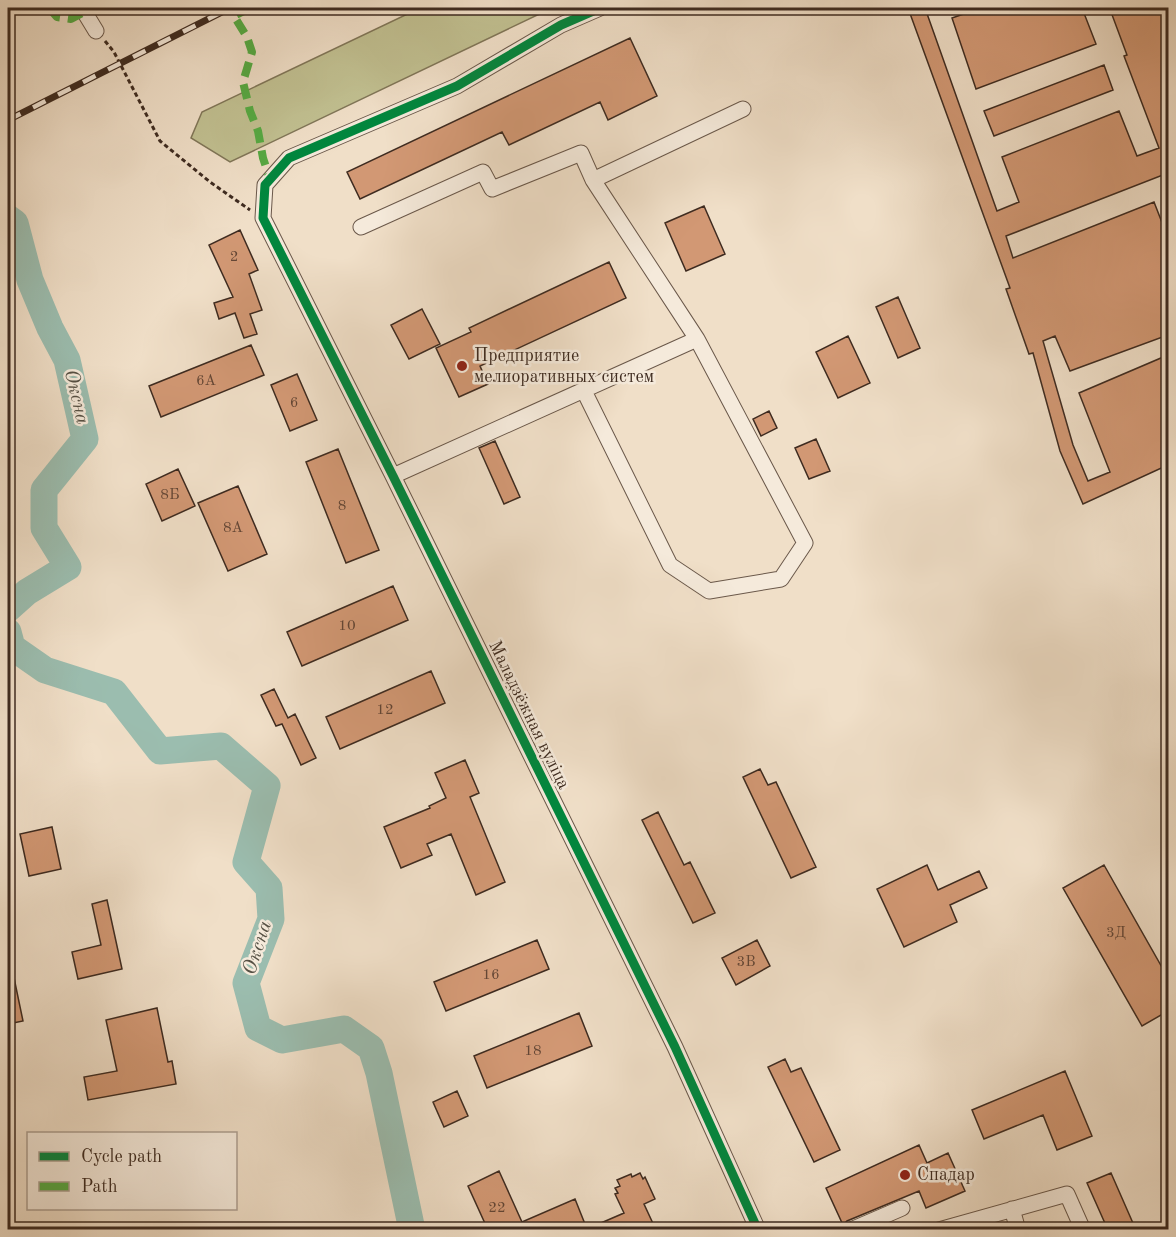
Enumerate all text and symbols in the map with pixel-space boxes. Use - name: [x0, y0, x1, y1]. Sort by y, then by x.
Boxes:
- house number: 2: [230, 250, 238, 265]
- place label: Предприятие мелиоративных систем: [474, 347, 654, 386]
- marker: Предприятие мелиоративных систем: [455, 359, 469, 373]
- water label: Оксна: [60, 368, 92, 427]
- house number: 6А: [196, 374, 217, 389]
- house number: 6: [290, 396, 298, 411]
- house number: 8Б: [160, 488, 180, 503]
- house number: 8: [338, 499, 346, 514]
- house number: 8А: [223, 521, 244, 536]
- house number: 10: [338, 619, 356, 634]
- street label: Маладзёжная вуліца: [485, 638, 573, 792]
- house number: 12: [376, 703, 394, 718]
- water label: Оксна: [240, 918, 276, 978]
- house number: 3Д: [1106, 926, 1126, 941]
- house number: 3В: [736, 955, 756, 970]
- house number: 16: [482, 968, 500, 983]
- house number: 18: [524, 1044, 542, 1059]
- legend: [27, 1132, 237, 1210]
- text: Cycle path: [81, 1148, 162, 1166]
- place label: Спадар: [917, 1166, 975, 1184]
- marker: Спадар: [898, 1168, 912, 1182]
- text: Path: [81, 1178, 118, 1196]
- house number: 22: [488, 1201, 506, 1216]

